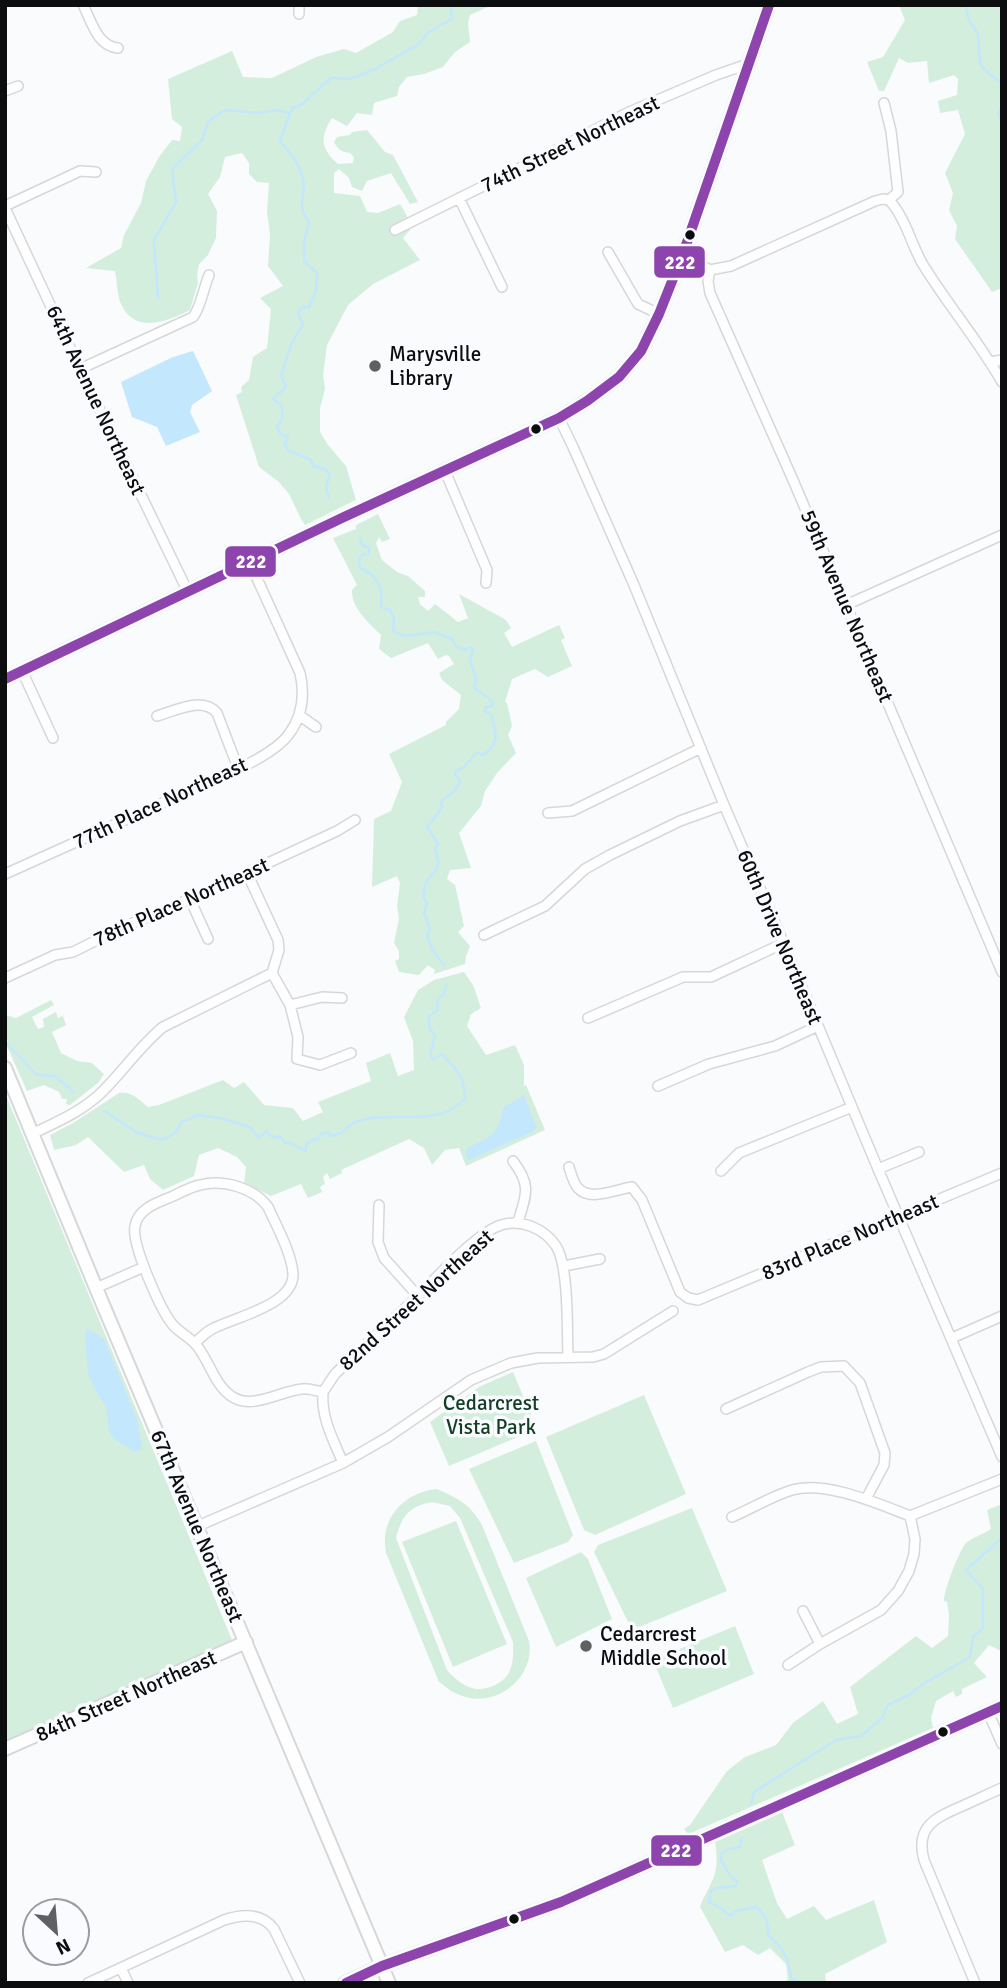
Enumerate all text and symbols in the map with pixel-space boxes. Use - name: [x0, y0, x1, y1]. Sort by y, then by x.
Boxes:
- street label: 74th Street Northeast: [477, 90, 663, 198]
- unlabelled marker: [683, 228, 697, 242]
- line badge: 222: [653, 245, 706, 279]
- text: 222: [665, 251, 695, 275]
- street label: 64th Avenue Northeast: [41, 301, 151, 499]
- place label: Marysville Library: [389, 341, 481, 391]
- marker: Marysville Library: [367, 358, 383, 374]
- unlabelled marker: [529, 422, 543, 436]
- street label: 59th Avenue Northeast: [795, 506, 899, 706]
- line badge: 222: [224, 545, 277, 578]
- text: 222: [236, 550, 266, 574]
- street label: 77th Place Northeast: [69, 751, 251, 855]
- street label: 60th Drive Northeast: [731, 846, 829, 1028]
- street label: 78th Place Northeast: [89, 852, 273, 952]
- street label: 83rd Place Northeast: [758, 1188, 942, 1286]
- street label: 82nd Street Northeast: [333, 1224, 499, 1376]
- park label: Cedarcrest Vista Park: [443, 1390, 539, 1440]
- street label: 67th Avenue Northeast: [145, 1426, 249, 1626]
- place label: Cedarcrest Middle School: [600, 1621, 727, 1671]
- marker: Cedarcrest Middle School: [578, 1638, 594, 1654]
- street label: 84th Street Northeast: [32, 1644, 220, 1748]
- unlabelled marker: [936, 1725, 950, 1739]
- line badge: 222: [650, 1834, 703, 1867]
- text: 222: [661, 1839, 691, 1863]
- north arrow: [21, 1897, 91, 1967]
- unlabelled marker: [507, 1912, 521, 1926]
- text: N: [52, 1933, 74, 1960]

